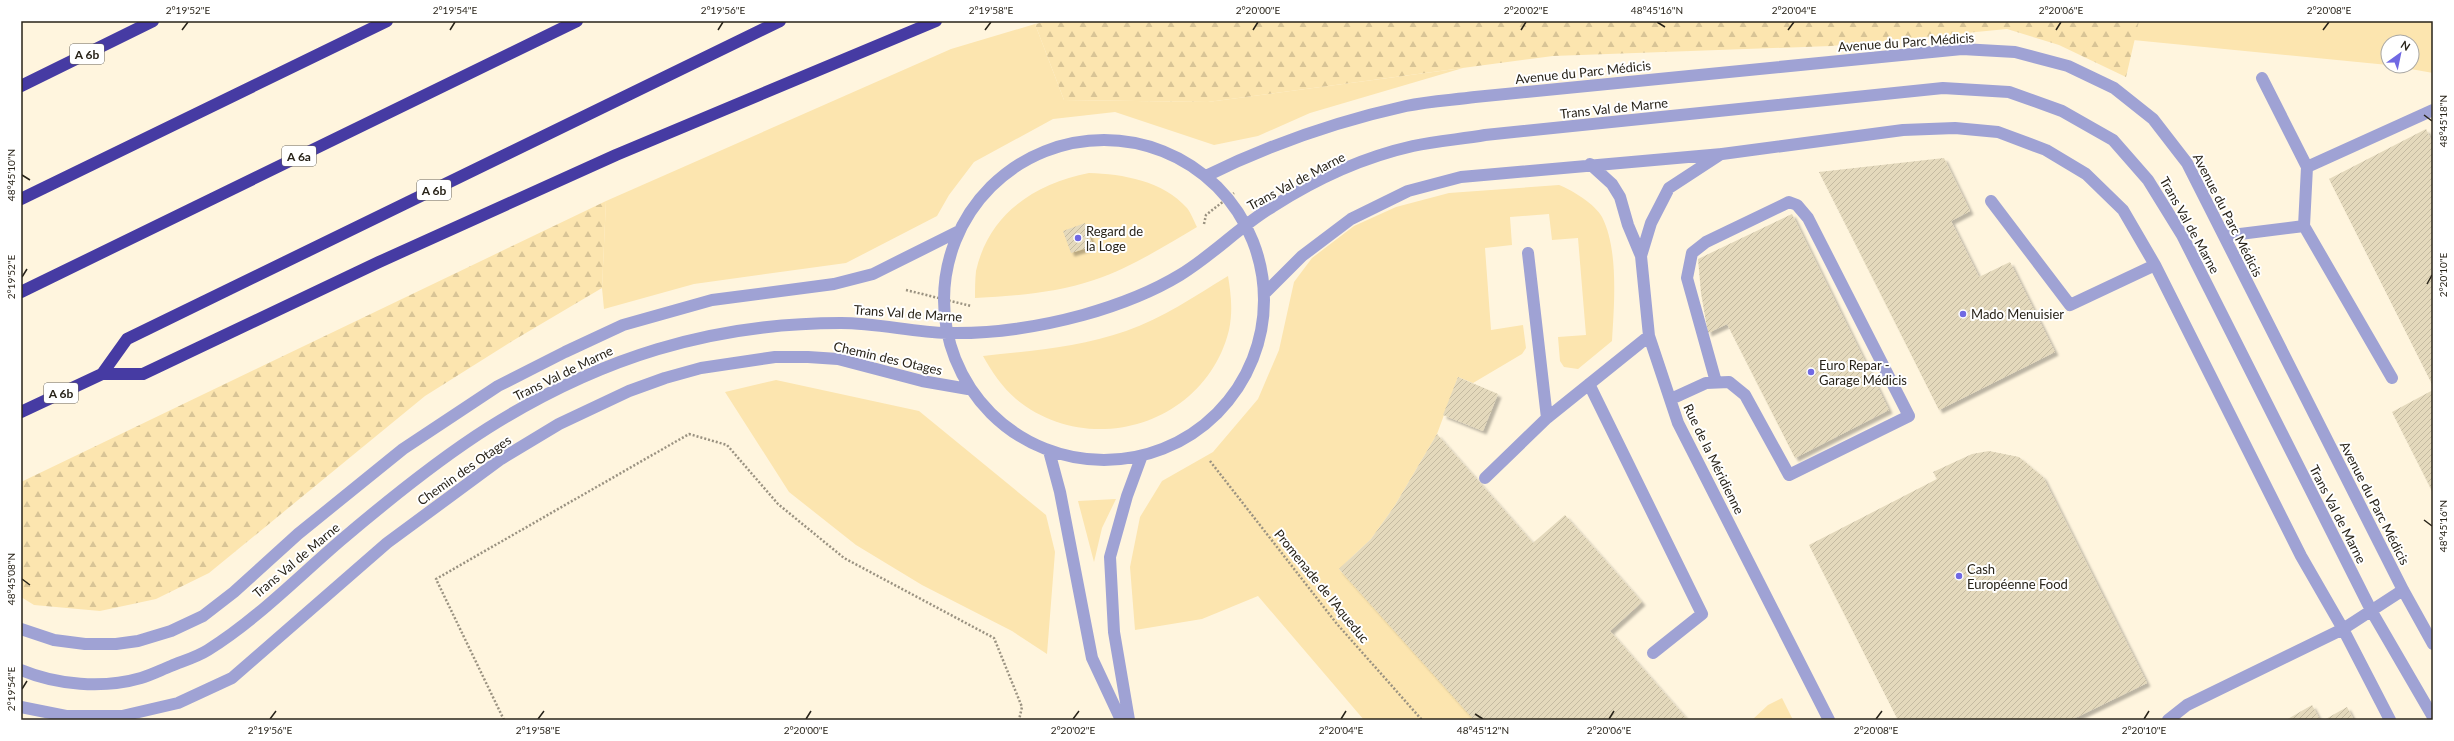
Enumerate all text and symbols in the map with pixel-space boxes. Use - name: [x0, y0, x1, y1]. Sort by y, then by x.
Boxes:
- text: 2°19'52"E: [166, 4, 211, 16]
- text: 2°19'54"E: [433, 4, 478, 16]
- text: 2°19'56"E: [701, 4, 746, 16]
- text: 2°19'58"E: [969, 4, 1014, 16]
- text: 2°20'00"E: [1236, 4, 1281, 16]
- text: 2°20'02"E: [1504, 4, 1549, 16]
- text: 48°45'16"N: [1631, 4, 1683, 16]
- text: 2°20'04"E: [1772, 4, 1817, 16]
- text: 2°20'06"E: [2039, 4, 2084, 16]
- text: 2°20'08"E: [2307, 4, 2352, 16]
- street label: Avenue du Parc Médicis: [1837, 29, 1975, 55]
- north arrow: [2380, 34, 2420, 74]
- text: N: [2399, 37, 2413, 53]
- road number: A 6b: [70, 44, 104, 64]
- street label: Avenue du Parc Médicis: [1514, 57, 1652, 87]
- street label: Trans Val de Marne: [1559, 94, 1669, 122]
- text: 48°45'18"N: [2437, 95, 2449, 147]
- road number: A 6a: [282, 146, 316, 166]
- street label: Trans Val de Marne: [1244, 148, 1348, 214]
- text: 48°45'10"N: [5, 149, 17, 201]
- street label: Avenue du Parc Médicis: [2190, 151, 2266, 280]
- street label: Trans Val de Marne: [2157, 174, 2223, 276]
- road number: A 6b: [417, 180, 451, 200]
- place label: Regard de la Loge: [1086, 223, 1143, 254]
- marker: Regard de la Loge: [1073, 233, 1083, 243]
- text: 2°20'10"E: [2437, 252, 2449, 297]
- text: 2°19'52"E: [5, 254, 17, 299]
- street label: Trans Val de Marne: [853, 301, 963, 325]
- place label: Mado Menuisier: [1971, 306, 2064, 322]
- marker: Mado Menuisier: [1958, 309, 1968, 319]
- street label: Chemin des Otages: [832, 338, 944, 378]
- street label: Trans Val de Marne: [511, 342, 615, 404]
- place label: Euro Repar - Garage Médicis: [1819, 357, 1907, 388]
- marker: Euro Repar - Garage Médicis: [1806, 367, 1816, 377]
- road number: A 6b: [44, 383, 78, 403]
- street label: Rue de la Méridienne: [1680, 401, 1748, 517]
- street label: Chemin des Otages: [414, 431, 514, 508]
- street label: Avenue du Parc Médicis: [2337, 439, 2413, 568]
- street label: Trans Val de Marne: [2306, 462, 2370, 566]
- text: 48°45'16"N: [2437, 500, 2449, 552]
- street label: Trans Val de Marne: [249, 519, 343, 601]
- street label: Promenade de l'Aqueduc: [1271, 526, 1373, 646]
- text: 48°45'08"N: [5, 553, 17, 605]
- place label: Cash Européenne Food: [1967, 561, 2068, 592]
- marker: Cash Européenne Food: [1954, 571, 1964, 581]
- text: 2°19'54"E: [5, 666, 17, 711]
- text: 2°19'56"E: [248, 724, 293, 736]
- text: 2°19'58"E: [516, 724, 561, 736]
- text: 2°20'00"E: [784, 724, 829, 736]
- text: 2°20'02"E: [1051, 724, 1096, 736]
- text: 2°20'04"E: [1319, 724, 1364, 736]
- text: 48°45'12"N: [1457, 724, 1509, 736]
- text: 2°20'06"E: [1587, 724, 1632, 736]
- text: 2°20'08"E: [1854, 724, 1899, 736]
- text: 2°20'10"E: [2122, 724, 2167, 736]

